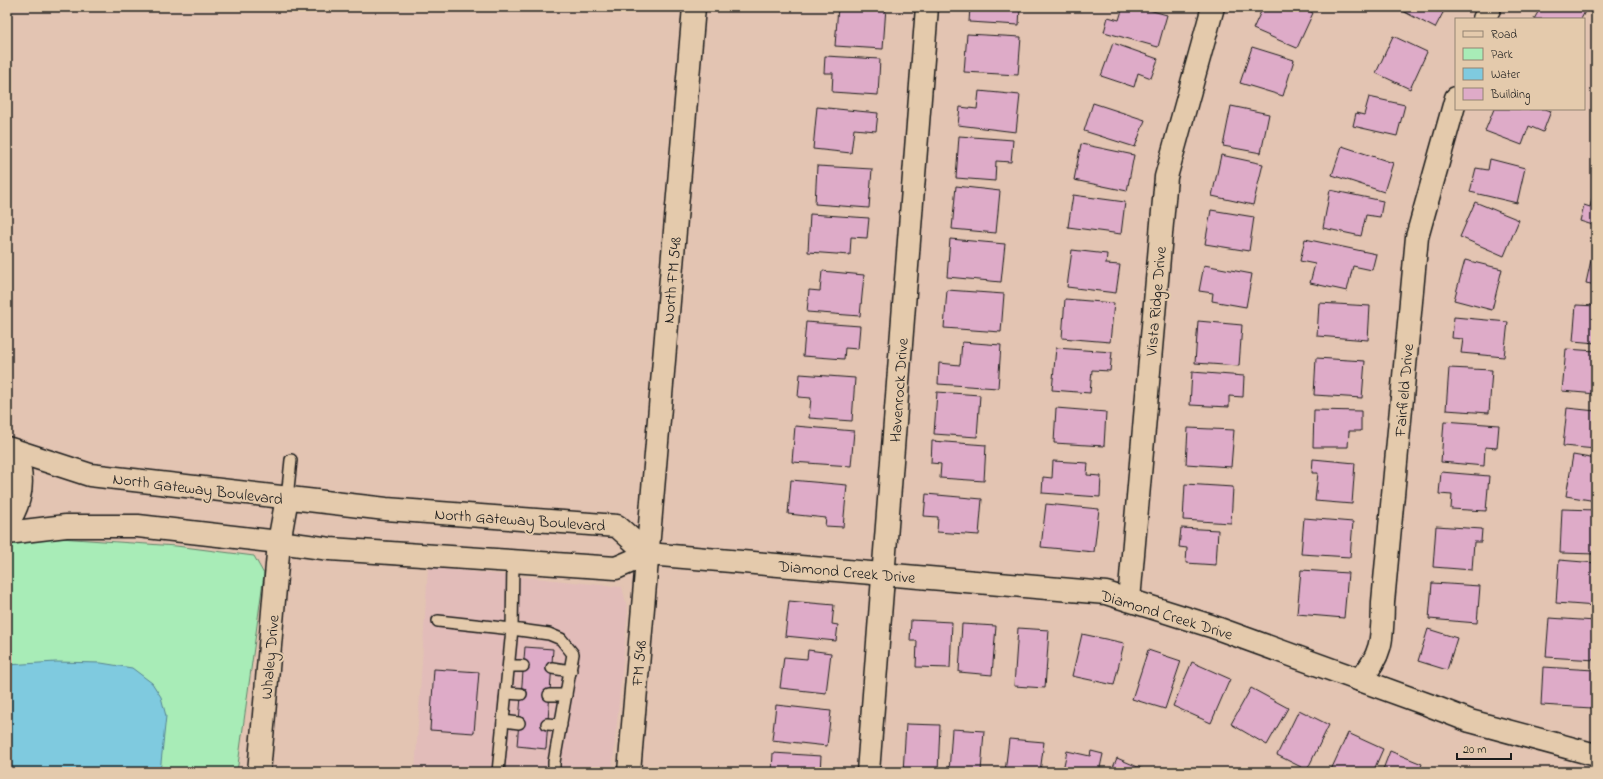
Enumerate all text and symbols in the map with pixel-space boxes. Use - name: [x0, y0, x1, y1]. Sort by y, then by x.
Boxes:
- legend: [1455, 18, 1585, 110]
- text: Road: [1491, 26, 1517, 44]
- text: Park: [1491, 46, 1513, 64]
- text: Water: [1491, 66, 1520, 84]
- text: Building: [1490, 86, 1530, 105]
- street label: North FM 548: [657, 236, 689, 325]
- street label: Vista Ridge Drive: [1140, 245, 1174, 358]
- street label: Havenrock Drive: [884, 336, 916, 443]
- street label: Fairfield Drive: [1389, 342, 1421, 439]
- street label: North Gateway Boulevard: [111, 468, 284, 512]
- street label: North Gateway Boulevard: [434, 503, 606, 539]
- street label: Diamond Creek Drive: [776, 555, 917, 591]
- street label: Diamond Creek Drive: [1096, 584, 1236, 648]
- street label: Whaley Drive: [255, 613, 287, 700]
- street label: FM 548: [626, 639, 654, 688]
- scale bar: [1457, 735, 1511, 761]
- text: 20 m: [1463, 741, 1486, 759]

